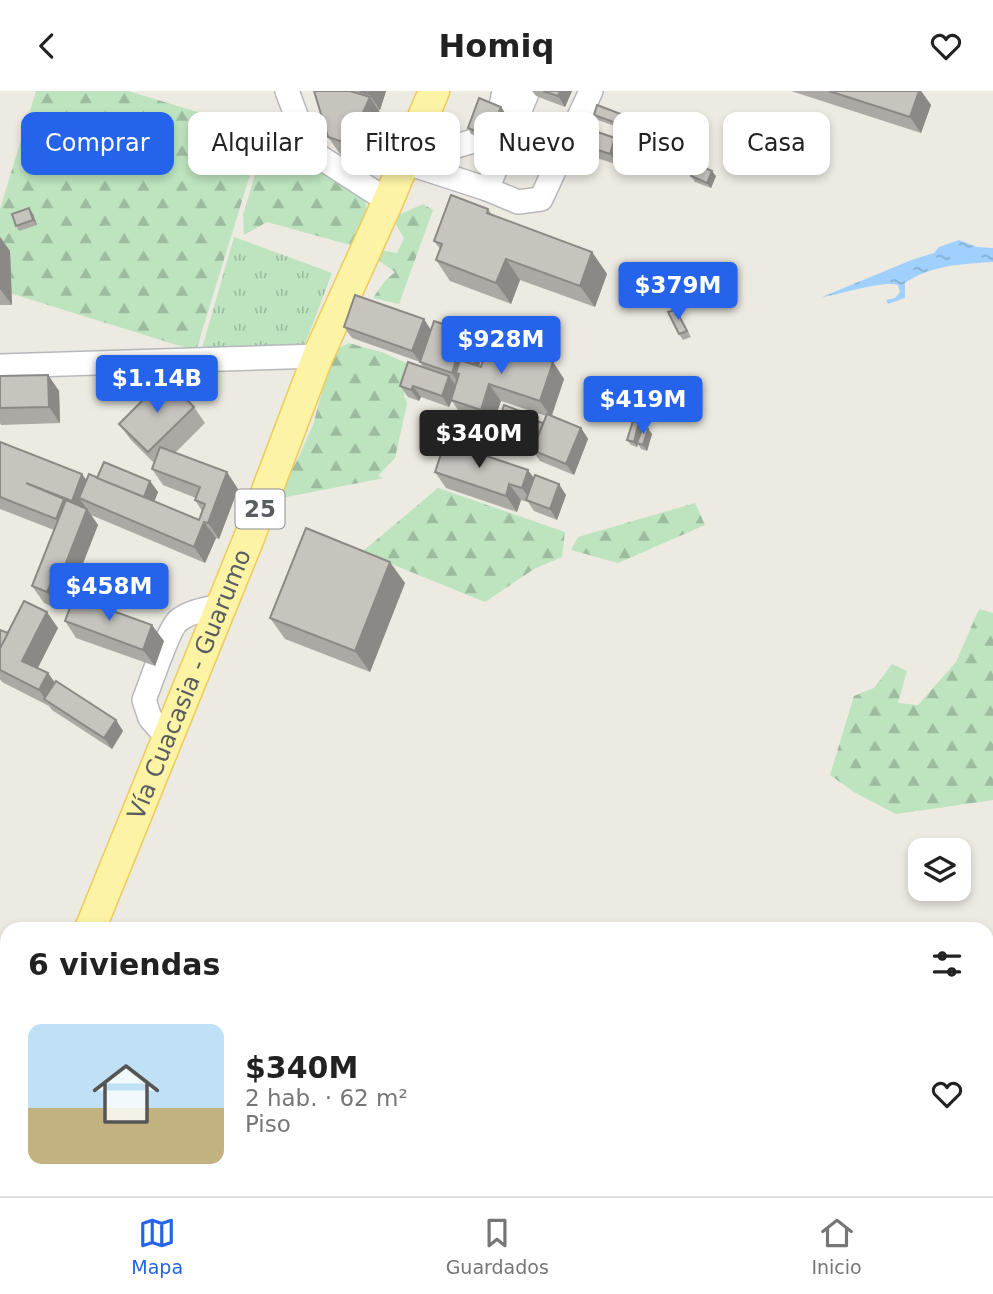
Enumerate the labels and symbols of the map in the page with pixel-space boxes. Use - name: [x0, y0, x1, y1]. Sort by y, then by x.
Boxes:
- pin: $379M: [629, 263, 727, 322]
- pin: $928M: [452, 317, 550, 376]
- pin: $1.14B: [100, 355, 214, 415]
- pin: $419M: [594, 377, 692, 436]
- pin: $340M: [430, 411, 528, 470]
- road number: 25: [236, 489, 284, 529]
- street label: Vía Cuacasia - Guarumo: [122, 545, 257, 824]
- pin: $458M: [60, 563, 158, 623]

